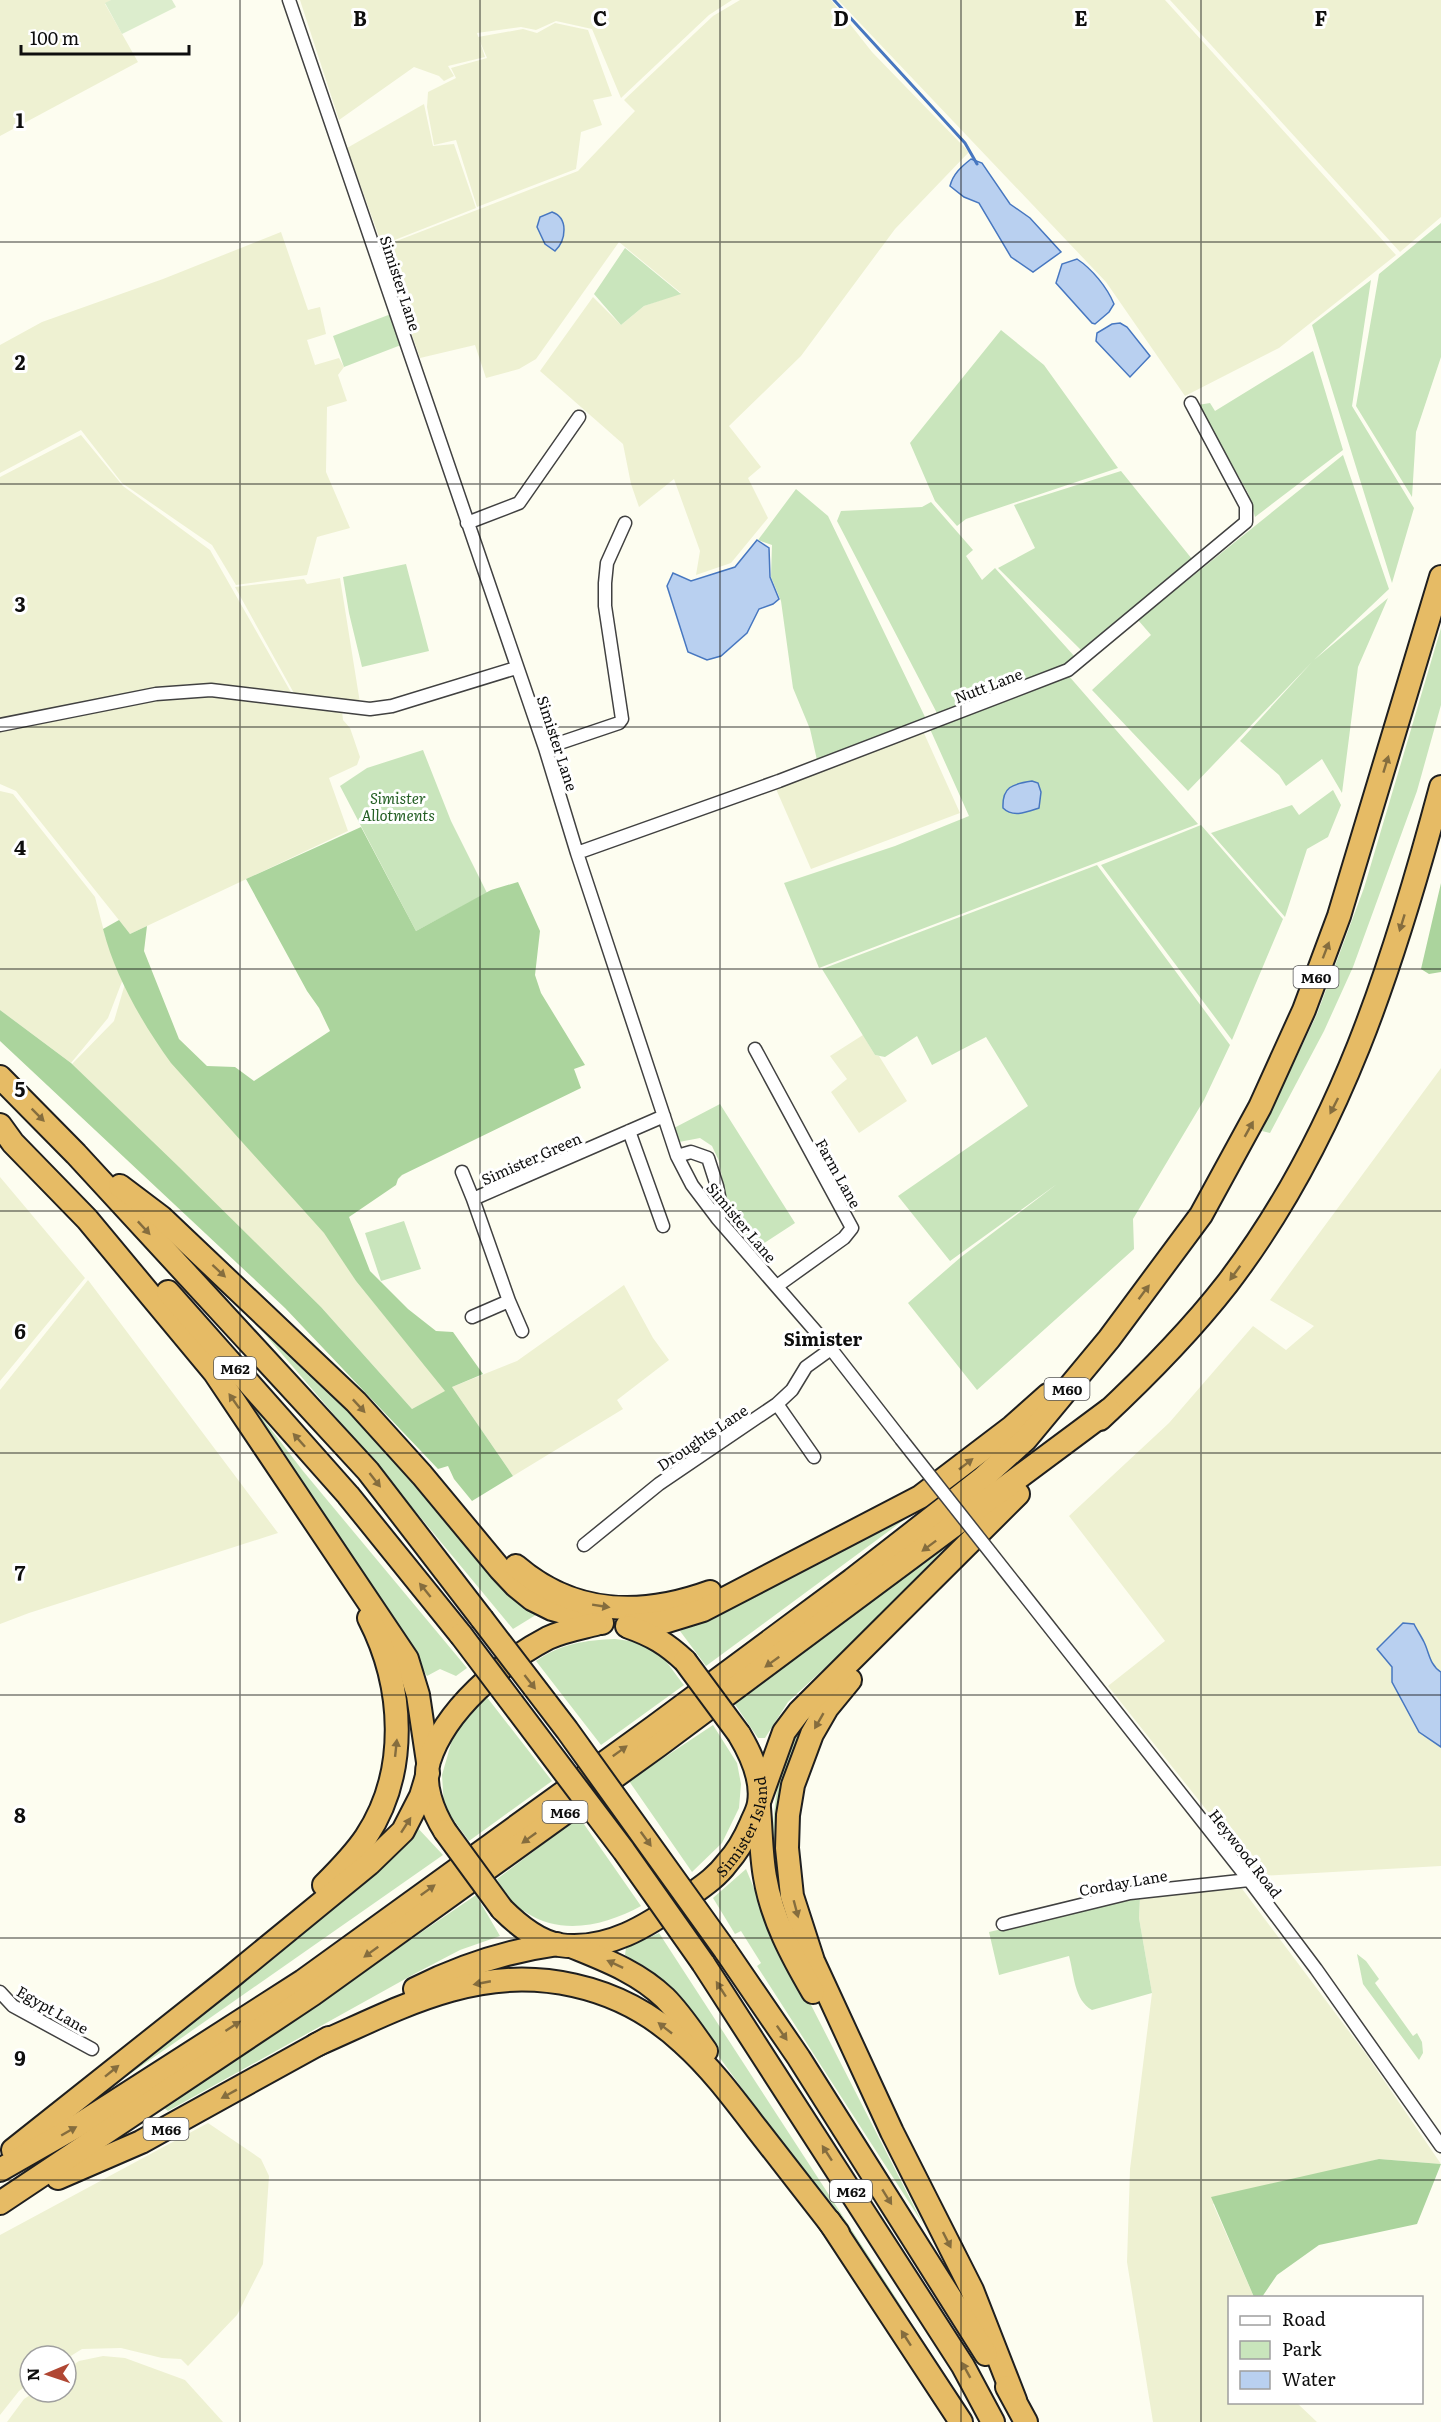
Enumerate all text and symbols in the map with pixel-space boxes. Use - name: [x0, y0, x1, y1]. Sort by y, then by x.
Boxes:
- text: B: [353, 2, 367, 32]
- text: C: [593, 2, 607, 32]
- text: D: [833, 2, 849, 32]
- text: E: [1074, 2, 1088, 32]
- text: F: [1315, 2, 1328, 32]
- scale bar: [21, 18, 189, 56]
- text: 100 m: [30, 24, 79, 51]
- text: 1: [16, 104, 24, 134]
- street label: Simister Lane: [375, 232, 427, 334]
- text: 2: [15, 346, 26, 376]
- text: 3: [14, 588, 26, 618]
- street label: Nutt Lane: [951, 661, 1026, 709]
- street label: Simister Lane: [532, 692, 584, 794]
- one-way arrow: [1382, 755, 1391, 773]
- park label: Simister Allotments: [361, 786, 435, 826]
- text: 4: [14, 831, 26, 861]
- one-way arrow: [1397, 914, 1406, 932]
- one-way arrow: [1322, 941, 1332, 959]
- road number: M60: [1294, 966, 1338, 988]
- text: 5: [15, 1073, 26, 1103]
- one-way arrow: [1329, 1097, 1339, 1114]
- one-way arrow: [31, 1108, 45, 1122]
- one-way arrow: [1244, 1120, 1254, 1137]
- street label: Simister Green: [477, 1126, 585, 1190]
- street label: Farm Lane: [810, 1134, 868, 1212]
- street label: Simister Lane: [701, 1177, 783, 1267]
- one-way arrow: [137, 1220, 151, 1235]
- one-way arrow: [211, 1264, 226, 1278]
- one-way arrow: [1229, 1265, 1241, 1281]
- one-way arrow: [1137, 1285, 1149, 1300]
- text: 6: [14, 1315, 26, 1345]
- district label: Simister: [784, 1325, 862, 1352]
- road number: M62: [214, 1357, 256, 1379]
- road number: M60: [1044, 1378, 1090, 1400]
- one-way arrow: [229, 1392, 240, 1409]
- one-way arrow: [352, 1398, 366, 1413]
- street label: Droughts Lane: [652, 1398, 752, 1476]
- one-way arrow: [293, 1433, 306, 1448]
- one-way arrow: [958, 1457, 974, 1470]
- one-way arrow: [369, 1472, 381, 1488]
- one-way arrow: [921, 1540, 937, 1552]
- text: 7: [15, 1557, 26, 1587]
- one-way arrow: [419, 1582, 431, 1597]
- one-way arrow: [592, 1602, 611, 1611]
- one-way arrow: [764, 1656, 780, 1668]
- one-way arrow: [524, 1674, 537, 1690]
- one-way arrow: [814, 1713, 824, 1730]
- one-way arrow: [391, 1739, 401, 1758]
- one-way arrow: [612, 1746, 627, 1758]
- street label: Simister Island: [709, 1775, 771, 1881]
- text: 8: [14, 1799, 26, 1829]
- road number: M66: [542, 1801, 588, 1823]
- street label: Heywood Road: [1204, 1804, 1288, 1902]
- one-way arrow: [400, 1817, 411, 1834]
- one-way arrow: [640, 1831, 652, 1846]
- one-way arrow: [522, 1832, 538, 1844]
- street label: Corday Lane: [1077, 1863, 1169, 1901]
- one-way arrow: [420, 1885, 435, 1897]
- one-way arrow: [792, 1901, 801, 1919]
- one-way arrow: [363, 1946, 379, 1958]
- one-way arrow: [606, 1960, 623, 1969]
- street label: Egypt Lane: [13, 1979, 93, 2039]
- one-way arrow: [472, 1979, 491, 1988]
- one-way arrow: [715, 1981, 726, 1998]
- one-way arrow: [225, 2020, 241, 2031]
- one-way arrow: [657, 2022, 673, 2035]
- one-way arrow: [776, 2024, 788, 2040]
- text: 9: [14, 2042, 26, 2072]
- one-way arrow: [104, 2065, 120, 2078]
- one-way arrow: [220, 2089, 237, 2099]
- road number: M66: [144, 2118, 188, 2140]
- one-way arrow: [61, 2125, 77, 2136]
- one-way arrow: [822, 2145, 833, 2161]
- road number: M62: [830, 2180, 872, 2202]
- one-way arrow: [881, 2189, 892, 2205]
- one-way arrow: [942, 2232, 952, 2249]
- legend: [1228, 2296, 1423, 2404]
- text: Road: [1282, 2305, 1326, 2332]
- one-way arrow: [901, 2330, 912, 2346]
- text: Park: [1282, 2335, 1323, 2362]
- north arrow: [18, 2344, 78, 2404]
- one-way arrow: [961, 2362, 971, 2379]
- text: Water: [1282, 2365, 1336, 2392]
- text: N: [20, 2367, 44, 2382]

